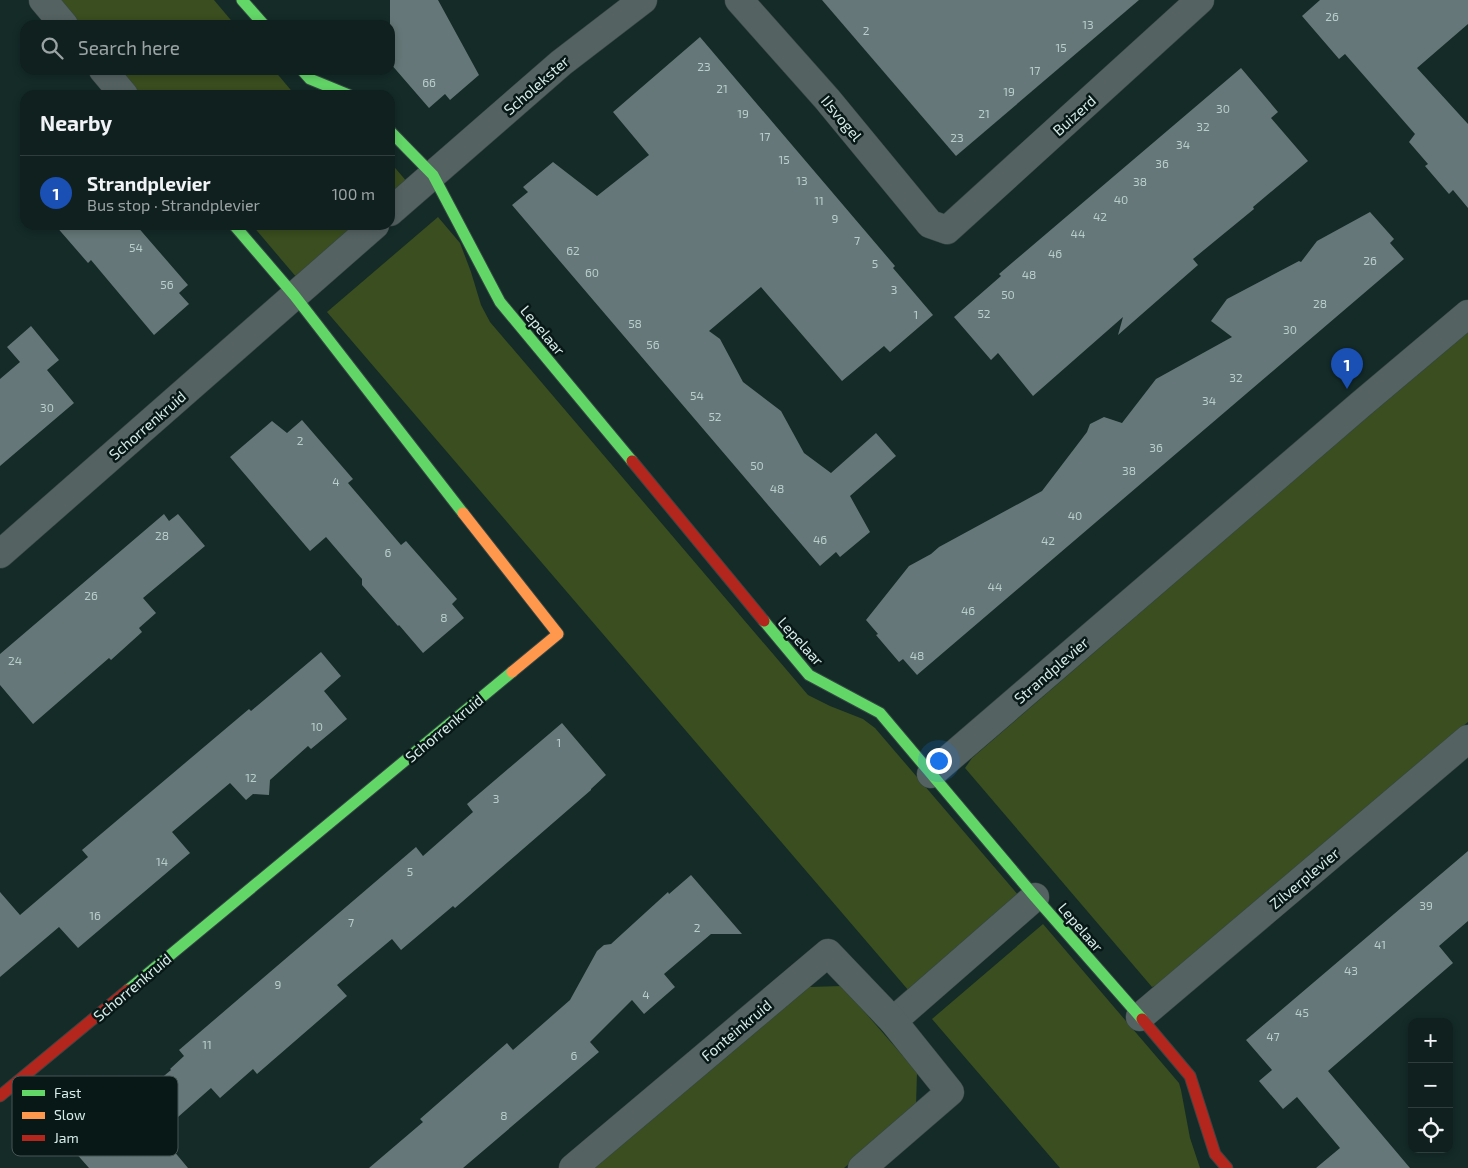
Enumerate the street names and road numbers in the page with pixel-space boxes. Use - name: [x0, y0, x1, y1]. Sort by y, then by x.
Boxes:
- street label: Scholekster: [500, 52, 572, 118]
- street label: Buizerd: [1049, 91, 1099, 139]
- street label: IJsvogel: [818, 92, 867, 145]
- street label: Lepelaar: [517, 301, 569, 359]
- street label: Schorrenkruid: [105, 387, 189, 463]
- street label: Lepelaar: [774, 613, 828, 669]
- street label: Strandplevier: [1010, 633, 1092, 707]
- street label: Schorrenkruid: [401, 690, 487, 766]
- street label: Zilverplevier: [1266, 844, 1342, 912]
- street label: Lepelaar: [1055, 899, 1107, 955]
- street label: Schorrenkruid: [89, 949, 175, 1025]
- street label: Fonteinkruid: [697, 996, 775, 1064]

